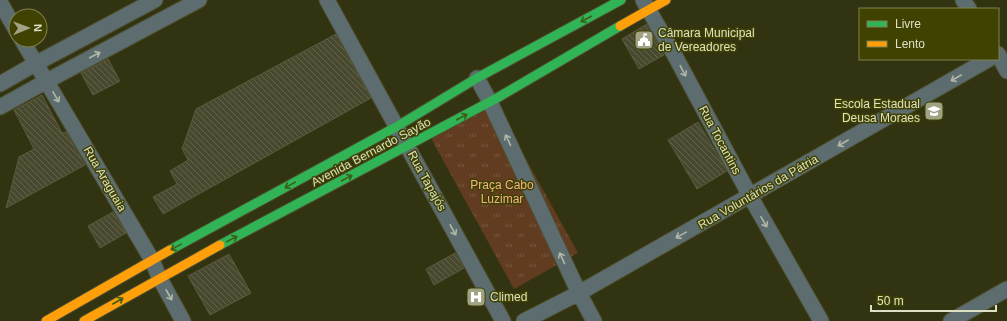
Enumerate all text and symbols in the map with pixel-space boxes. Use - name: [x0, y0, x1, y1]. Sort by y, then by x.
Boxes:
- north arrow: [8, 8, 48, 48]
- legend: [859, 8, 999, 60]
- one-way arrow: [581, 15, 593, 23]
- text: Livre: [895, 17, 921, 31]
- text: N: [32, 24, 44, 32]
- place label: Câmara Municipal de Vereadores: [658, 26, 755, 54]
- public building icon: Câmara Municipal de Vereadores: [633, 29, 655, 51]
- text: Lento: [895, 37, 925, 51]
- one-way arrow: [89, 50, 101, 58]
- one-way arrow: [679, 65, 687, 77]
- one-way arrow: [950, 75, 962, 83]
- one-way arrow: [53, 91, 61, 103]
- place label: Escola Estadual Deusa Moraes: [834, 97, 920, 125]
- school or university icon: Escola Estadual Deusa Moraes: [923, 100, 945, 122]
- street label: Rua Tocantins: [696, 103, 744, 177]
- one-way arrow: [455, 113, 467, 120]
- street label: Avenida Bernardo Sayão: [309, 114, 433, 189]
- one-way arrow: [504, 134, 511, 146]
- one-way arrow: [837, 140, 849, 147]
- street label: Rua Araguaia: [81, 144, 129, 214]
- street label: Rua Tapajós: [405, 149, 449, 213]
- street label: Rua Voluntários da Pátria: [696, 152, 821, 232]
- one-way arrow: [341, 174, 353, 182]
- park label: Praça Cabo Luzimar: [470, 178, 534, 206]
- one-way arrow: [284, 182, 296, 189]
- one-way arrow: [761, 216, 769, 228]
- one-way arrow: [450, 224, 458, 236]
- one-way arrow: [675, 232, 687, 240]
- one-way arrow: [226, 235, 238, 242]
- one-way arrow: [170, 244, 182, 252]
- one-way arrow: [558, 252, 565, 264]
- hospital icon: Climed: [465, 286, 487, 308]
- scale bar: [871, 287, 996, 313]
- one-way arrow: [166, 289, 173, 301]
- place label: Climed: [490, 290, 527, 304]
- text: 50 m: [877, 294, 904, 308]
- one-way arrow: [112, 297, 124, 305]

